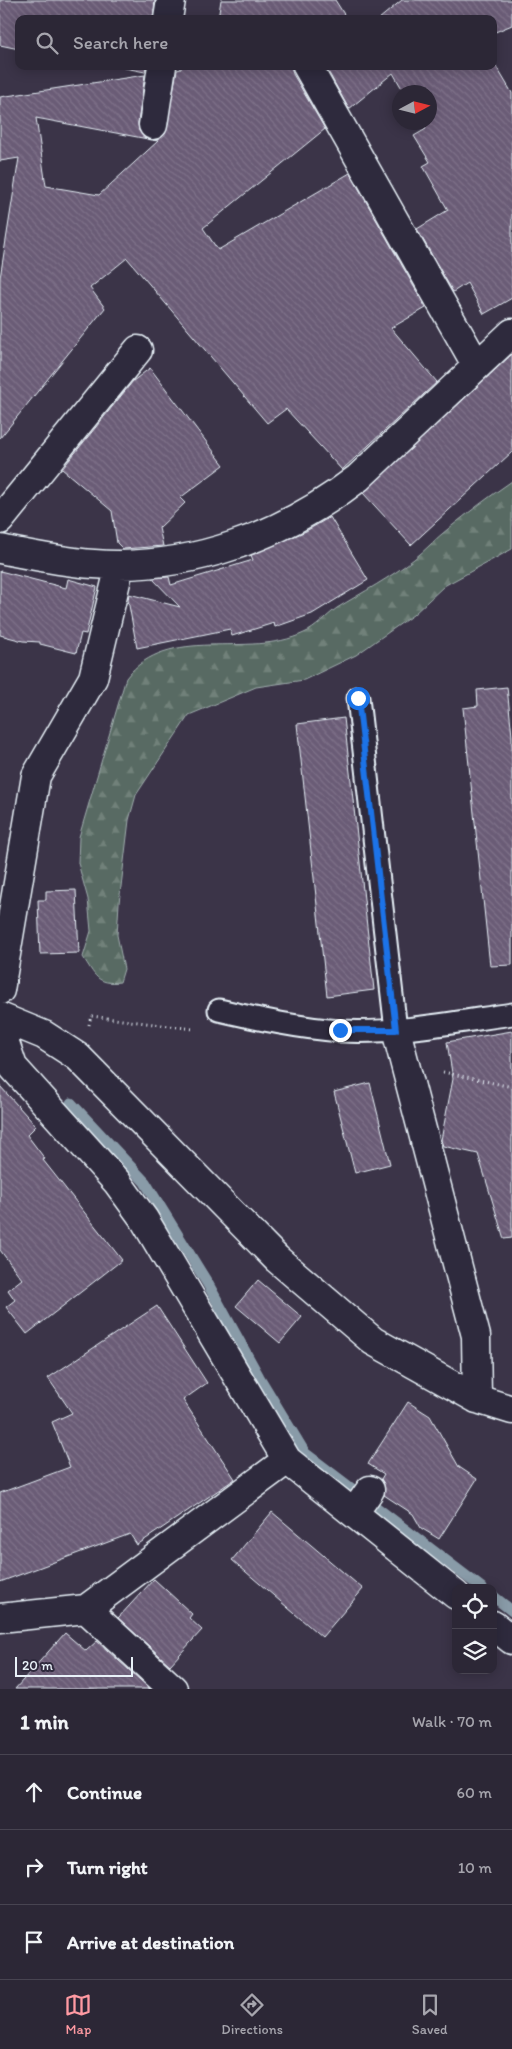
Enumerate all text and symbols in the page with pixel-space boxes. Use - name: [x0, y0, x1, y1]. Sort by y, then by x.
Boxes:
- search box: [15, 15, 497, 70]
- icon: search: [33, 29, 61, 57]
- text: Search here: [73, 31, 168, 54]
- north arrow: [392, 85, 437, 130]
- route start: [347, 687, 370, 710]
- route end: [329, 1019, 352, 1042]
- map controls: [452, 1584, 497, 1674]
- button: locate: [452, 1584, 497, 1629]
- button: layers: [452, 1629, 497, 1674]
- scale bar: [15, 1654, 132, 1677]
- text: 20 m: [22, 1657, 53, 1674]
- text: 1 min: [20, 1709, 69, 1734]
- text: Walk · 70 m: [412, 1712, 492, 1731]
- icon: ahead: [20, 1778, 48, 1806]
- text: Continue: [67, 1781, 142, 1804]
- text: 60 m: [457, 1783, 492, 1802]
- icon: right: [20, 1853, 48, 1881]
- text: Turn right: [67, 1856, 148, 1879]
- text: 10 m: [458, 1858, 492, 1877]
- icon: arrive: [20, 1928, 48, 1956]
- text: Arrive at destination: [67, 1931, 234, 1954]
- tab: Map: [64, 1991, 92, 2038]
- tab: Directions: [221, 1991, 283, 2038]
- tab: Saved: [412, 1991, 448, 2038]

